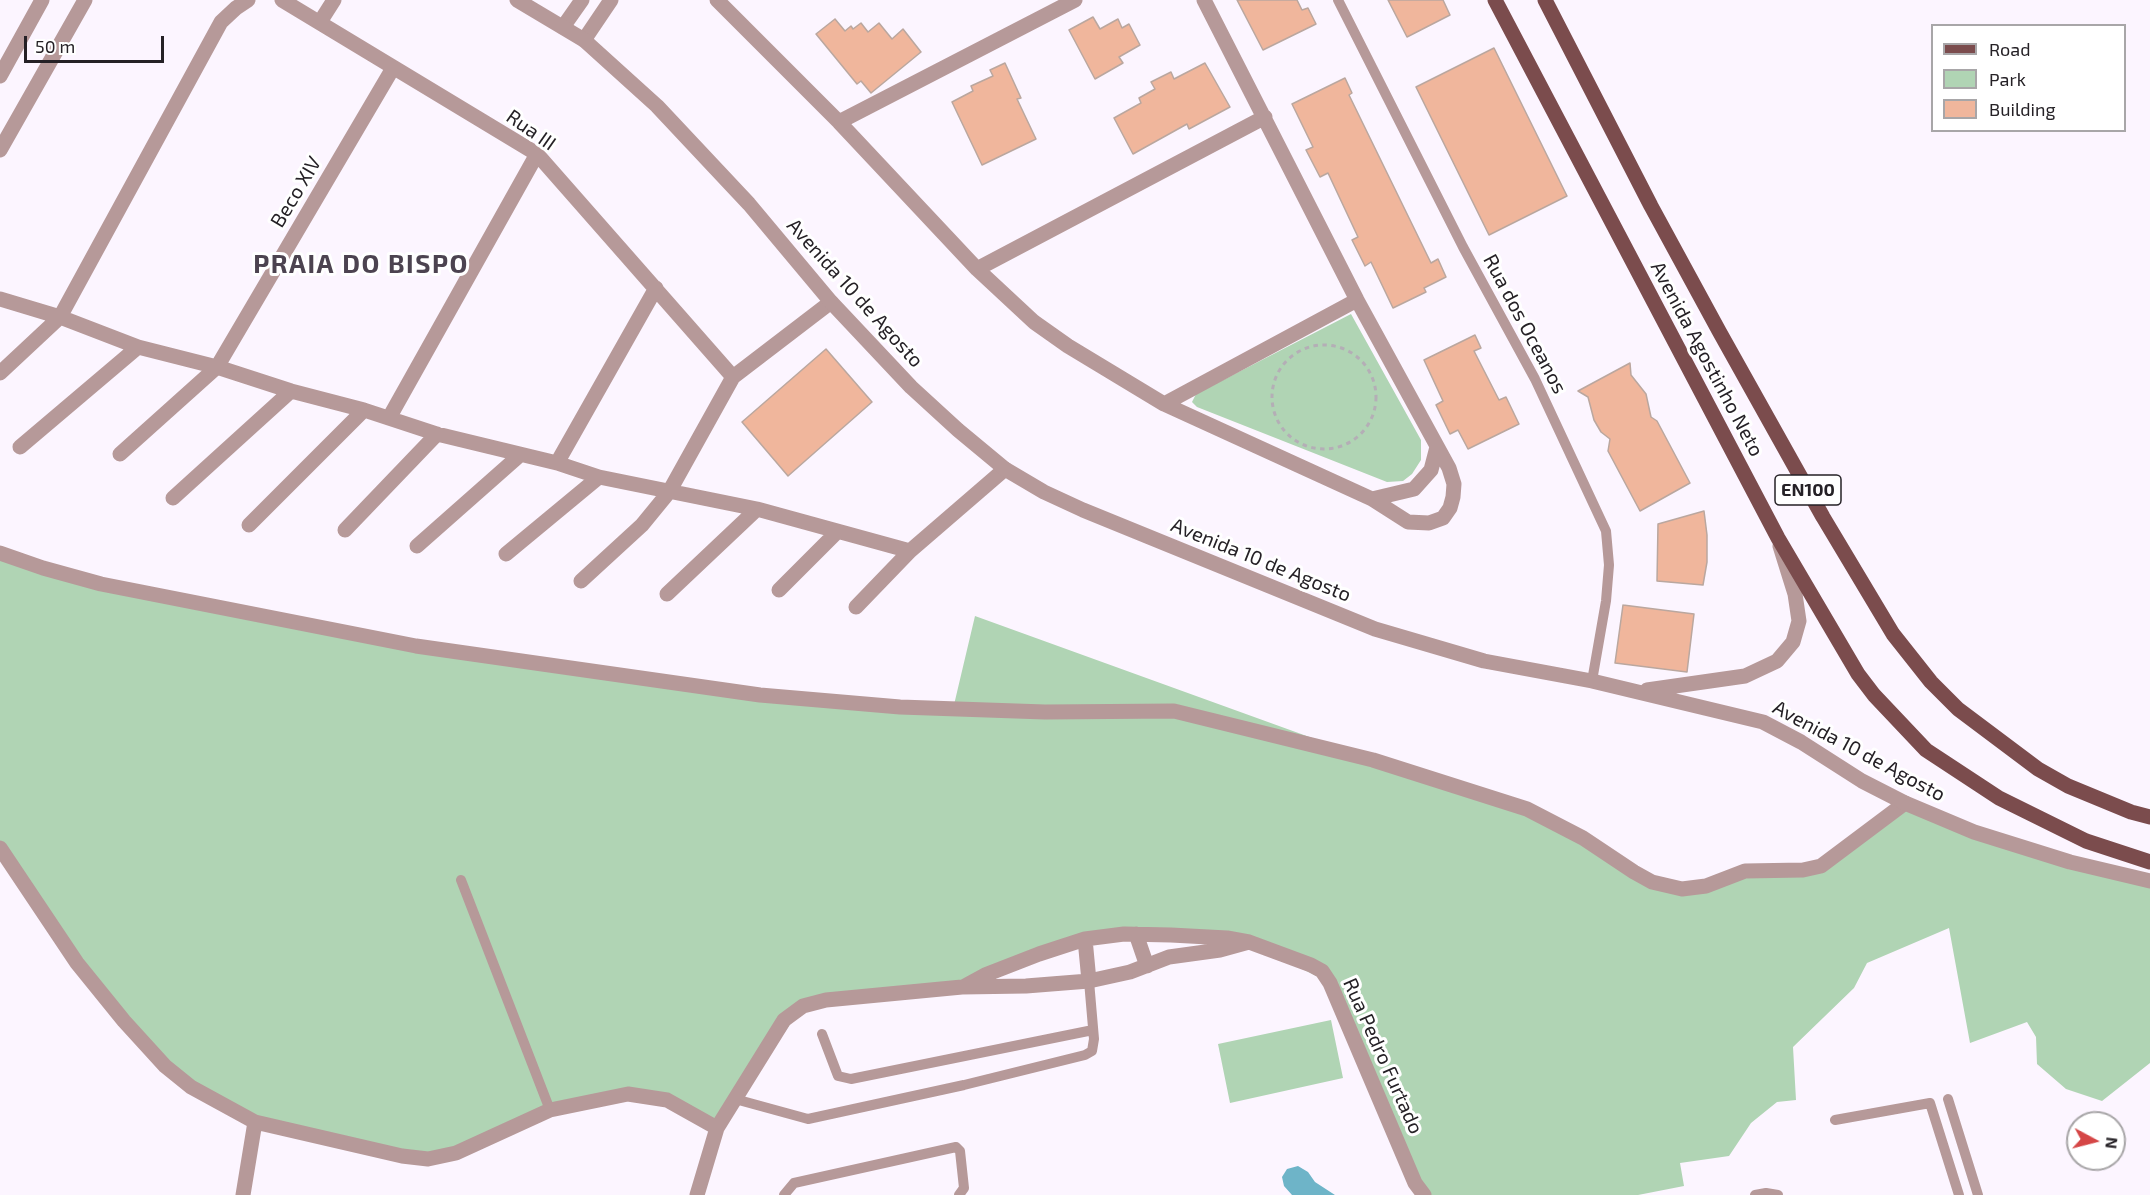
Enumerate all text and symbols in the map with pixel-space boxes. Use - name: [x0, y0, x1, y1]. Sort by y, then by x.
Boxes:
- scale bar: [27, 24, 166, 62]
- legend: [1931, 24, 2126, 132]
- text: 50 m: [35, 35, 75, 57]
- text: Road: [1989, 38, 2030, 60]
- text: Park: [1989, 68, 2026, 90]
- text: Building: [1989, 98, 2056, 120]
- street label: Rua III: [502, 104, 560, 156]
- street label: Beco XIV: [266, 152, 326, 232]
- street label: Avenida 10 de Agosto: [782, 214, 928, 372]
- district label: PRAIA DO BISPO: [253, 248, 469, 280]
- street label: Rua dos Oceanos: [1478, 250, 1572, 398]
- street label: Avenida Agostinho Neto: [1645, 257, 1769, 461]
- road number: EN100: [1775, 475, 1841, 505]
- street label: Avenida 10 de Agosto: [1168, 513, 1354, 607]
- street label: Avenida 10 de Agosto: [1769, 695, 1949, 807]
- street label: Rua Pedro Furtado: [1338, 974, 1428, 1138]
- north arrow: [2066, 1111, 2126, 1171]
- text: N: [2102, 1136, 2123, 1150]

